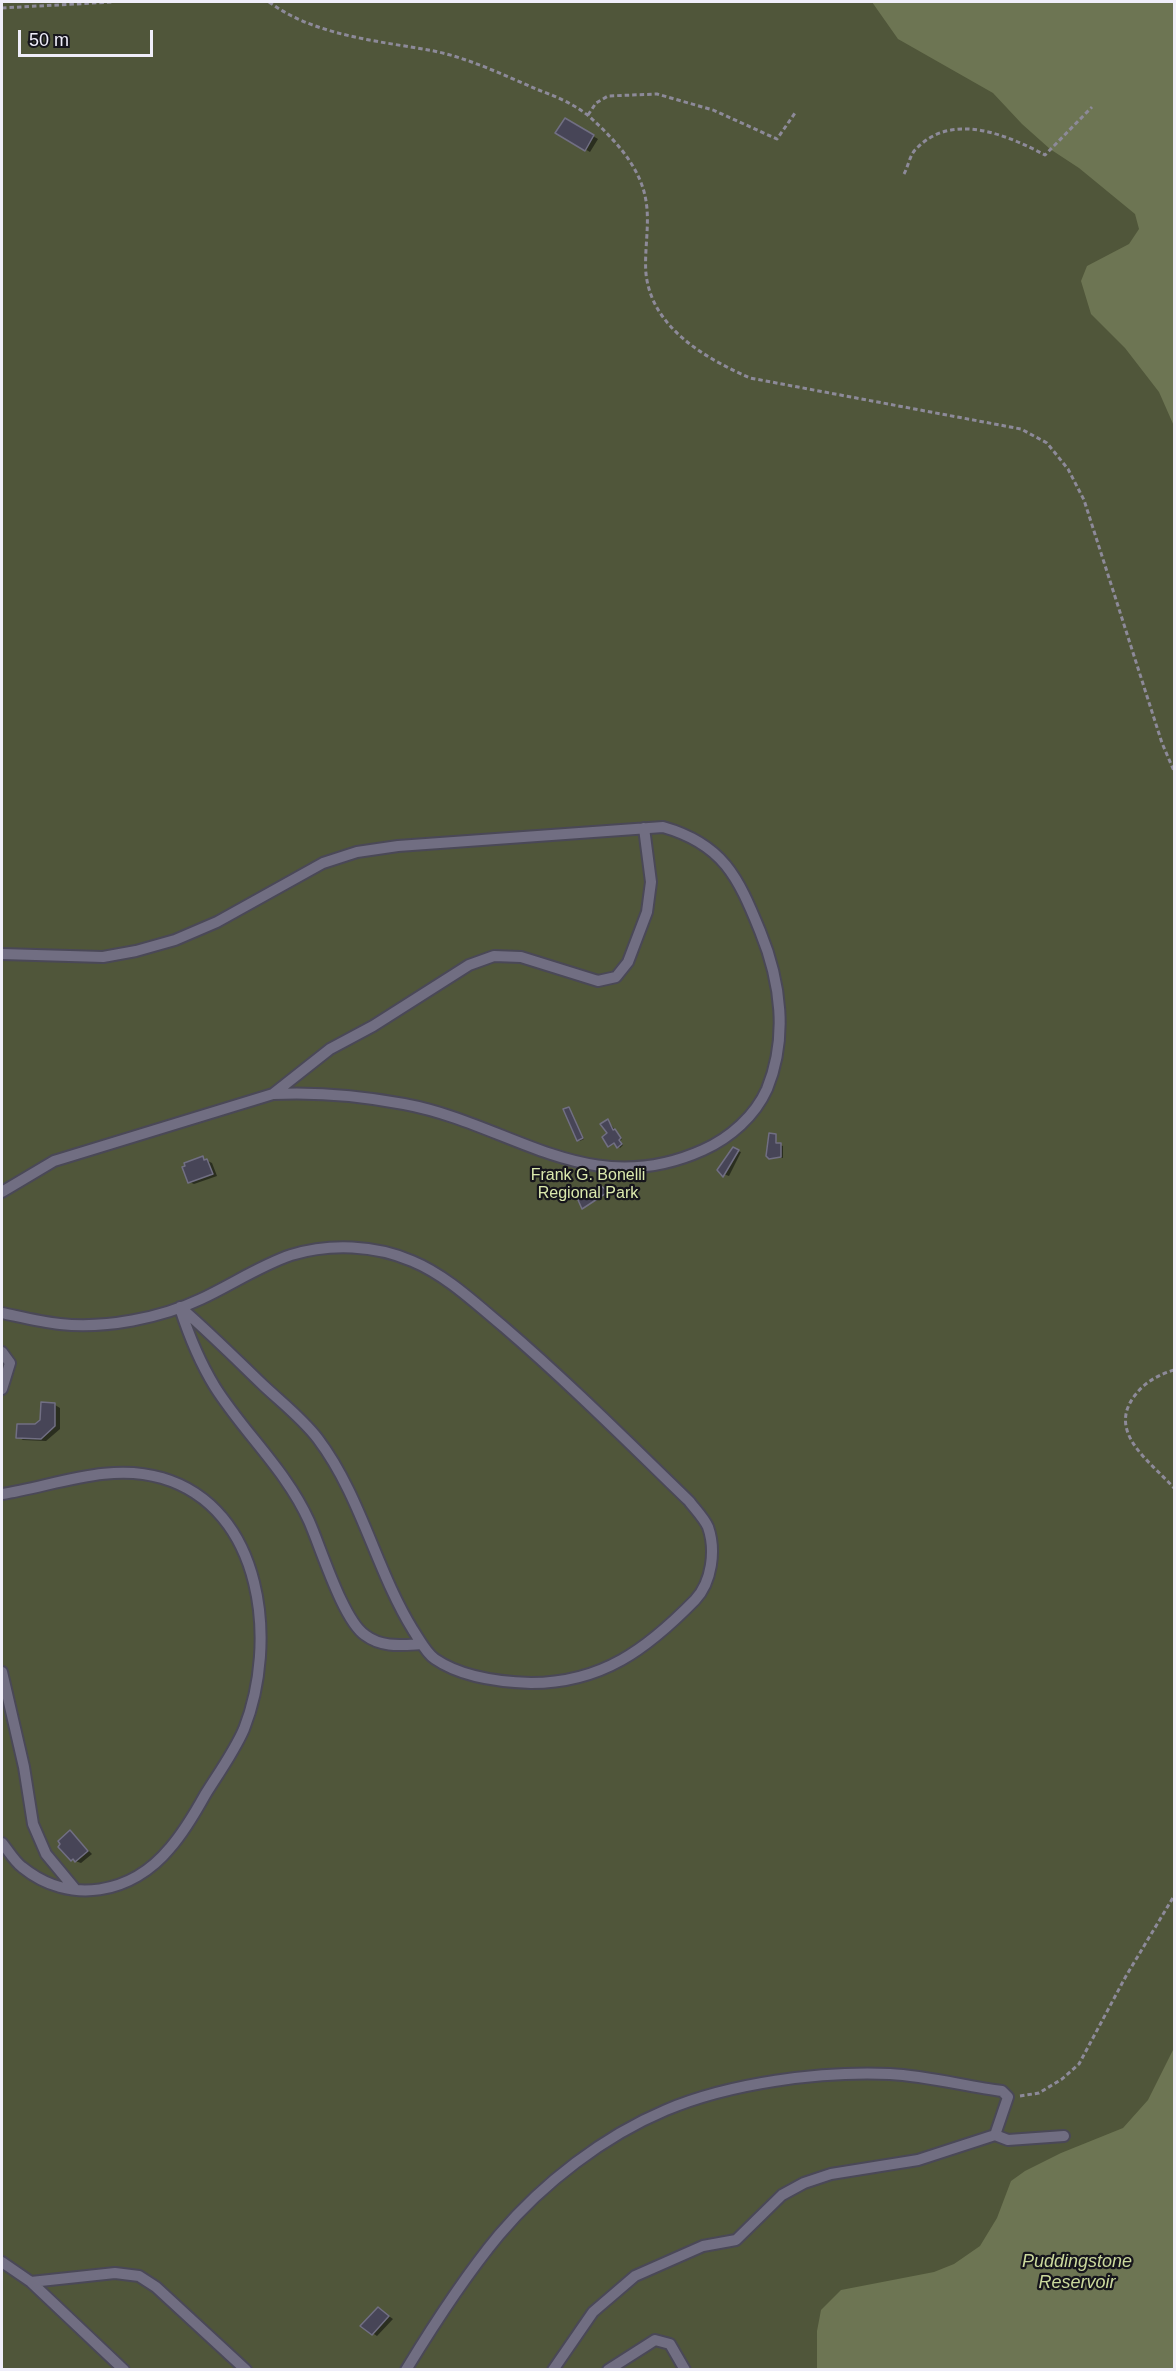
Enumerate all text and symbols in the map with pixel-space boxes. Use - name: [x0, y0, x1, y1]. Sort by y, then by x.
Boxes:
- scale bar: [21, 18, 156, 56]
- text: 50 m: [29, 30, 69, 50]
- park label: Frank G. Bonelli Regional Park: [531, 1166, 645, 1204]
- water label: Puddingstone Reservoir: [1022, 2251, 1132, 2294]

